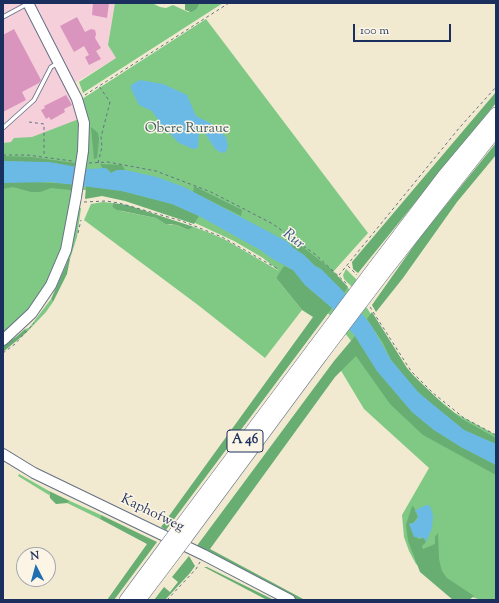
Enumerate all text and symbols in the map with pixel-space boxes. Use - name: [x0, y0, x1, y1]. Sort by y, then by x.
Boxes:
- scale bar: [355, 16, 453, 42]
- text: 100 m: [360, 22, 389, 40]
- park label: Obere Ruraue: [145, 122, 229, 138]
- water label: Rur: [279, 226, 307, 254]
- road number: A 46: [227, 430, 263, 452]
- street label: Kaphofweg: [118, 492, 186, 536]
- north arrow: [16, 547, 56, 587]
- text: N: [30, 548, 40, 564]

